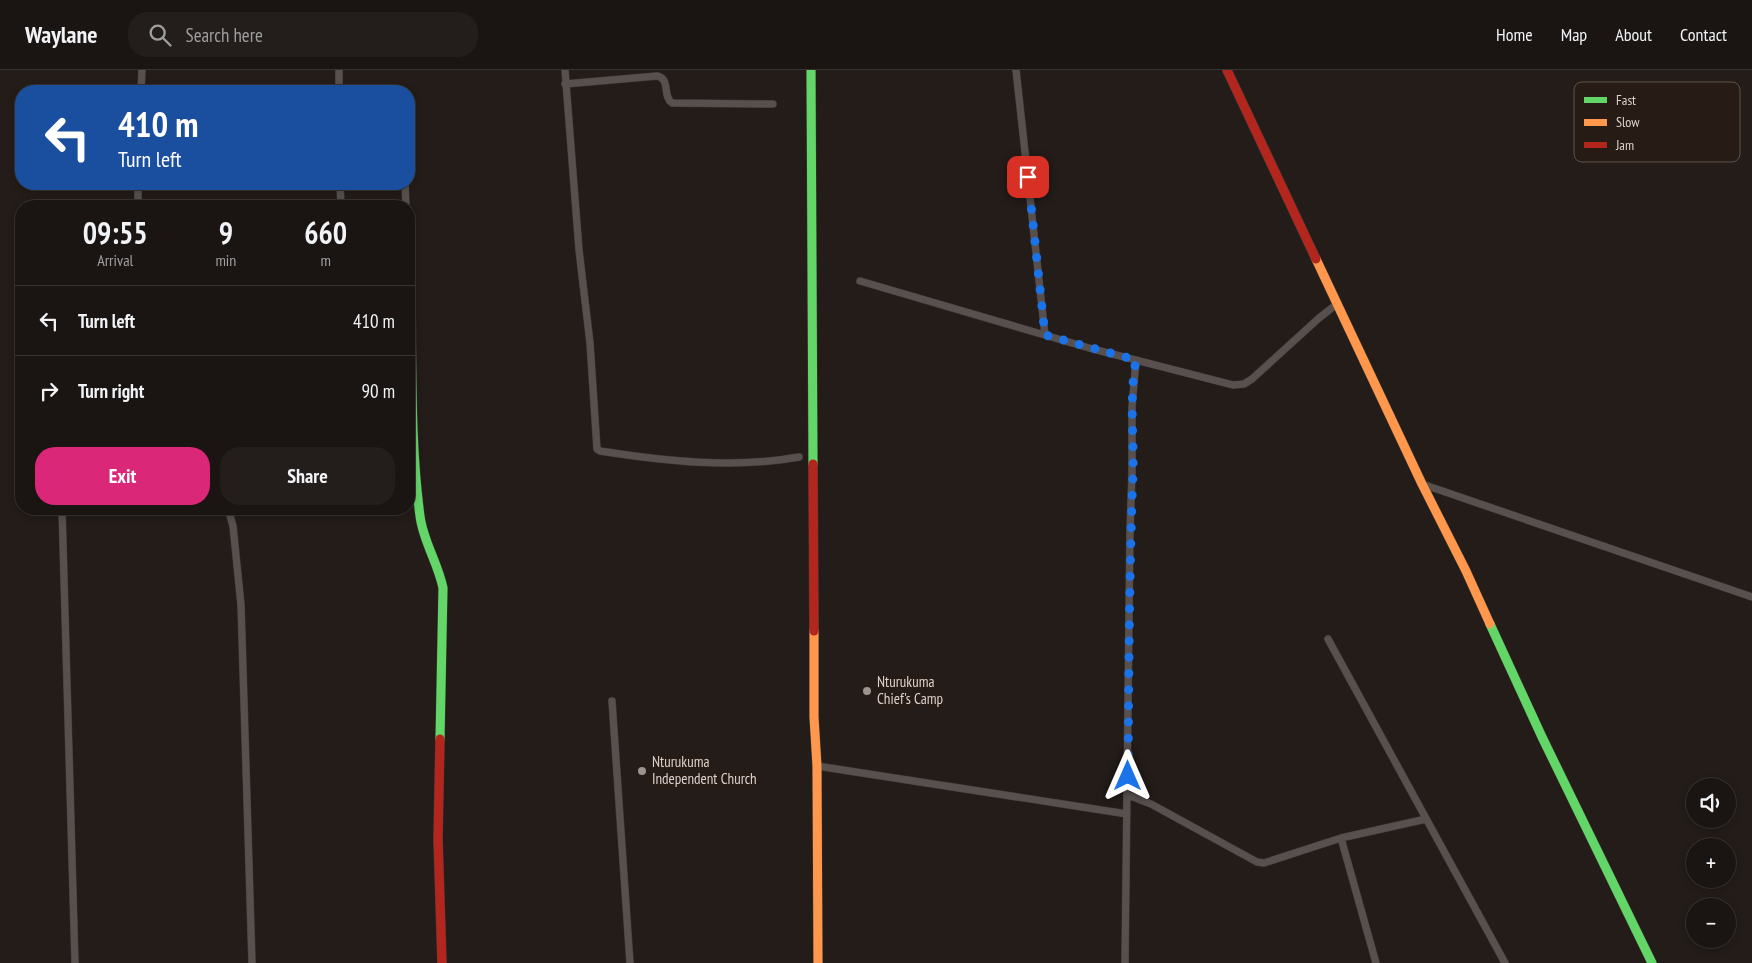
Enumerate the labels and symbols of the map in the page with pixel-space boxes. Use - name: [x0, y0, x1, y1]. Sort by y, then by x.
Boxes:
- legend: [1574, 82, 1740, 162]
- text: Fast: [1616, 91, 1636, 109]
- text: Slow: [1616, 113, 1640, 131]
- text: Jam: [1615, 136, 1634, 154]
- pin: [1007, 156, 1049, 198]
- place label: Nturukuma Chief's Camp: [877, 672, 943, 708]
- marker: Nturukuma Chief's Camp: [861, 685, 873, 697]
- position arrow: [1101, 749, 1153, 801]
- place label: Nturukuma Independent Church: [652, 752, 757, 788]
- marker: Nturukuma Independent Church: [636, 765, 648, 777]

